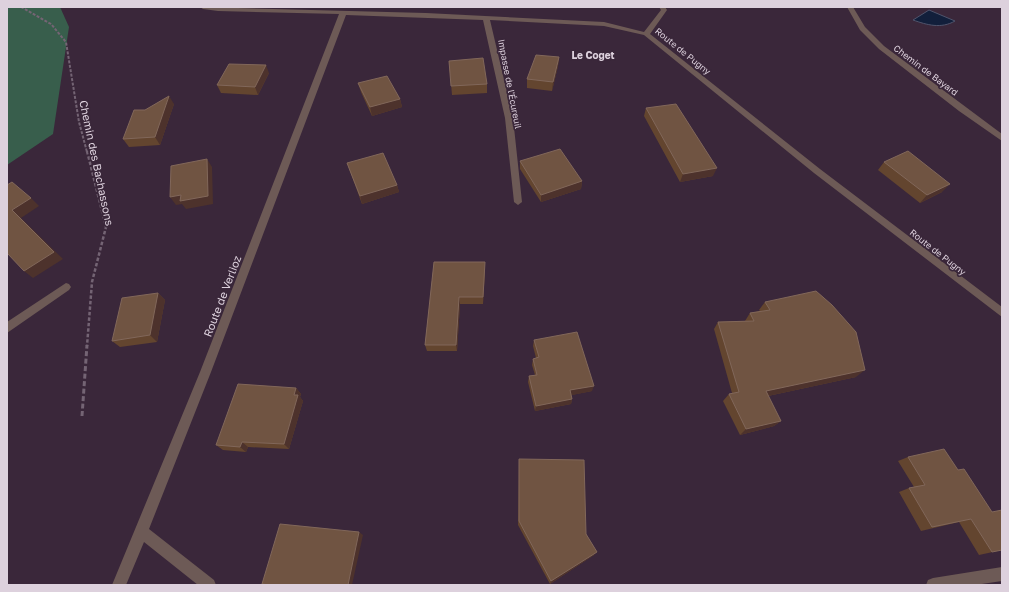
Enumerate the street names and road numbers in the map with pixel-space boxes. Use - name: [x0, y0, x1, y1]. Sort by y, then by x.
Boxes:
- street label: Route de Pugny: [653, 25, 713, 77]
- street label: Impasse de l'Écureuil: [496, 38, 524, 130]
- street label: Chemin de Bayard: [892, 42, 960, 98]
- street label: Chemin des Bachassons: [77, 99, 117, 227]
- street label: Route de Pugny: [908, 227, 968, 277]
- street label: Route de Verlioz: [201, 253, 244, 339]

